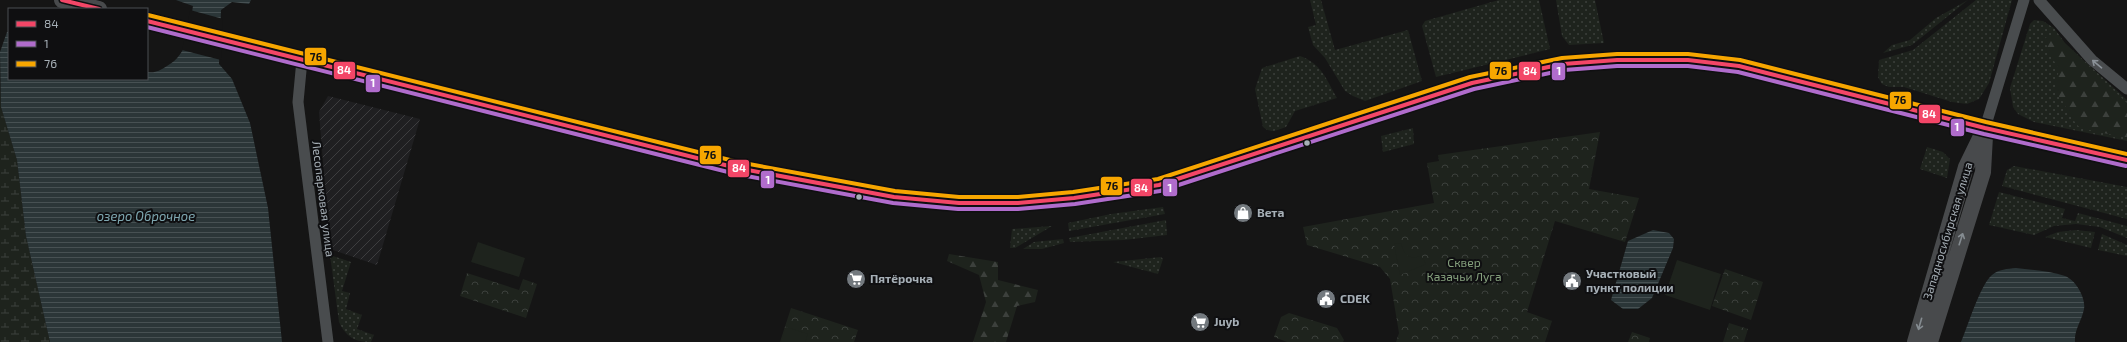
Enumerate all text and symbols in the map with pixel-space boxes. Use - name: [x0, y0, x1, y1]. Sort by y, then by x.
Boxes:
- legend: [8, 8, 148, 80]
- text: 84: [44, 16, 59, 30]
- text: 1: [44, 36, 49, 50]
- line badge: 76: [304, 47, 327, 66]
- text: 76: [310, 50, 323, 63]
- text: 76: [44, 56, 57, 70]
- one-way arrow: [2092, 60, 2102, 69]
- line badge: 84: [333, 61, 356, 80]
- line badge: 76: [1489, 61, 1512, 80]
- line badge: 84: [1518, 61, 1541, 81]
- line badge: 1: [1551, 62, 1566, 81]
- text: 84: [337, 63, 351, 76]
- text: 76: [1495, 64, 1508, 77]
- text: 84: [1523, 64, 1537, 77]
- text: 1: [1557, 64, 1561, 77]
- line badge: 1: [365, 74, 381, 93]
- text: 1: [371, 76, 375, 89]
- line badge: 76: [1889, 91, 1912, 110]
- text: 76: [1894, 93, 1907, 106]
- line badge: 84: [1918, 104, 1941, 124]
- text: 84: [1922, 107, 1936, 120]
- line badge: 1: [1950, 118, 1965, 137]
- text: 1: [1955, 120, 1959, 133]
- unlabelled marker: [1302, 138, 1312, 148]
- street label: Лесопарковая улица: [309, 140, 338, 258]
- line badge: 76: [699, 145, 722, 165]
- text: 76: [704, 148, 717, 161]
- line badge: 84: [727, 159, 750, 178]
- street label: Западносибирская улица: [1919, 160, 1976, 302]
- text: 84: [732, 161, 746, 174]
- line badge: 1: [760, 170, 775, 189]
- text: 1: [766, 173, 770, 186]
- line badge: 76: [1100, 176, 1123, 196]
- line badge: 84: [1130, 178, 1153, 197]
- line badge: 1: [1162, 178, 1178, 197]
- text: 76: [1106, 179, 1119, 192]
- text: 84: [1134, 181, 1148, 194]
- text: 1: [1168, 181, 1172, 194]
- unlabelled marker: [854, 192, 864, 202]
- shop icon: Вета: [1232, 202, 1254, 224]
- place label: Вета: [1257, 205, 1285, 219]
- water label: озеро Оброчное: [97, 208, 195, 224]
- one-way arrow: [1958, 233, 1965, 246]
- park label: Сквер Казачьи Луга: [1426, 255, 1502, 284]
- place label: Участковый пункт полиции: [1586, 266, 1674, 294]
- supermarket icon: Пятёрочка: [845, 268, 867, 290]
- public building icon: Участковый пункт полиции: [1561, 270, 1583, 292]
- place label: Пятёрочка: [870, 271, 933, 285]
- public building icon: CDEK: [1315, 288, 1337, 310]
- place label: CDEK: [1340, 291, 1370, 305]
- supermarket icon: Juyb: [1189, 311, 1211, 333]
- place label: Juyb: [1214, 314, 1240, 329]
- one-way arrow: [1916, 318, 1923, 331]

